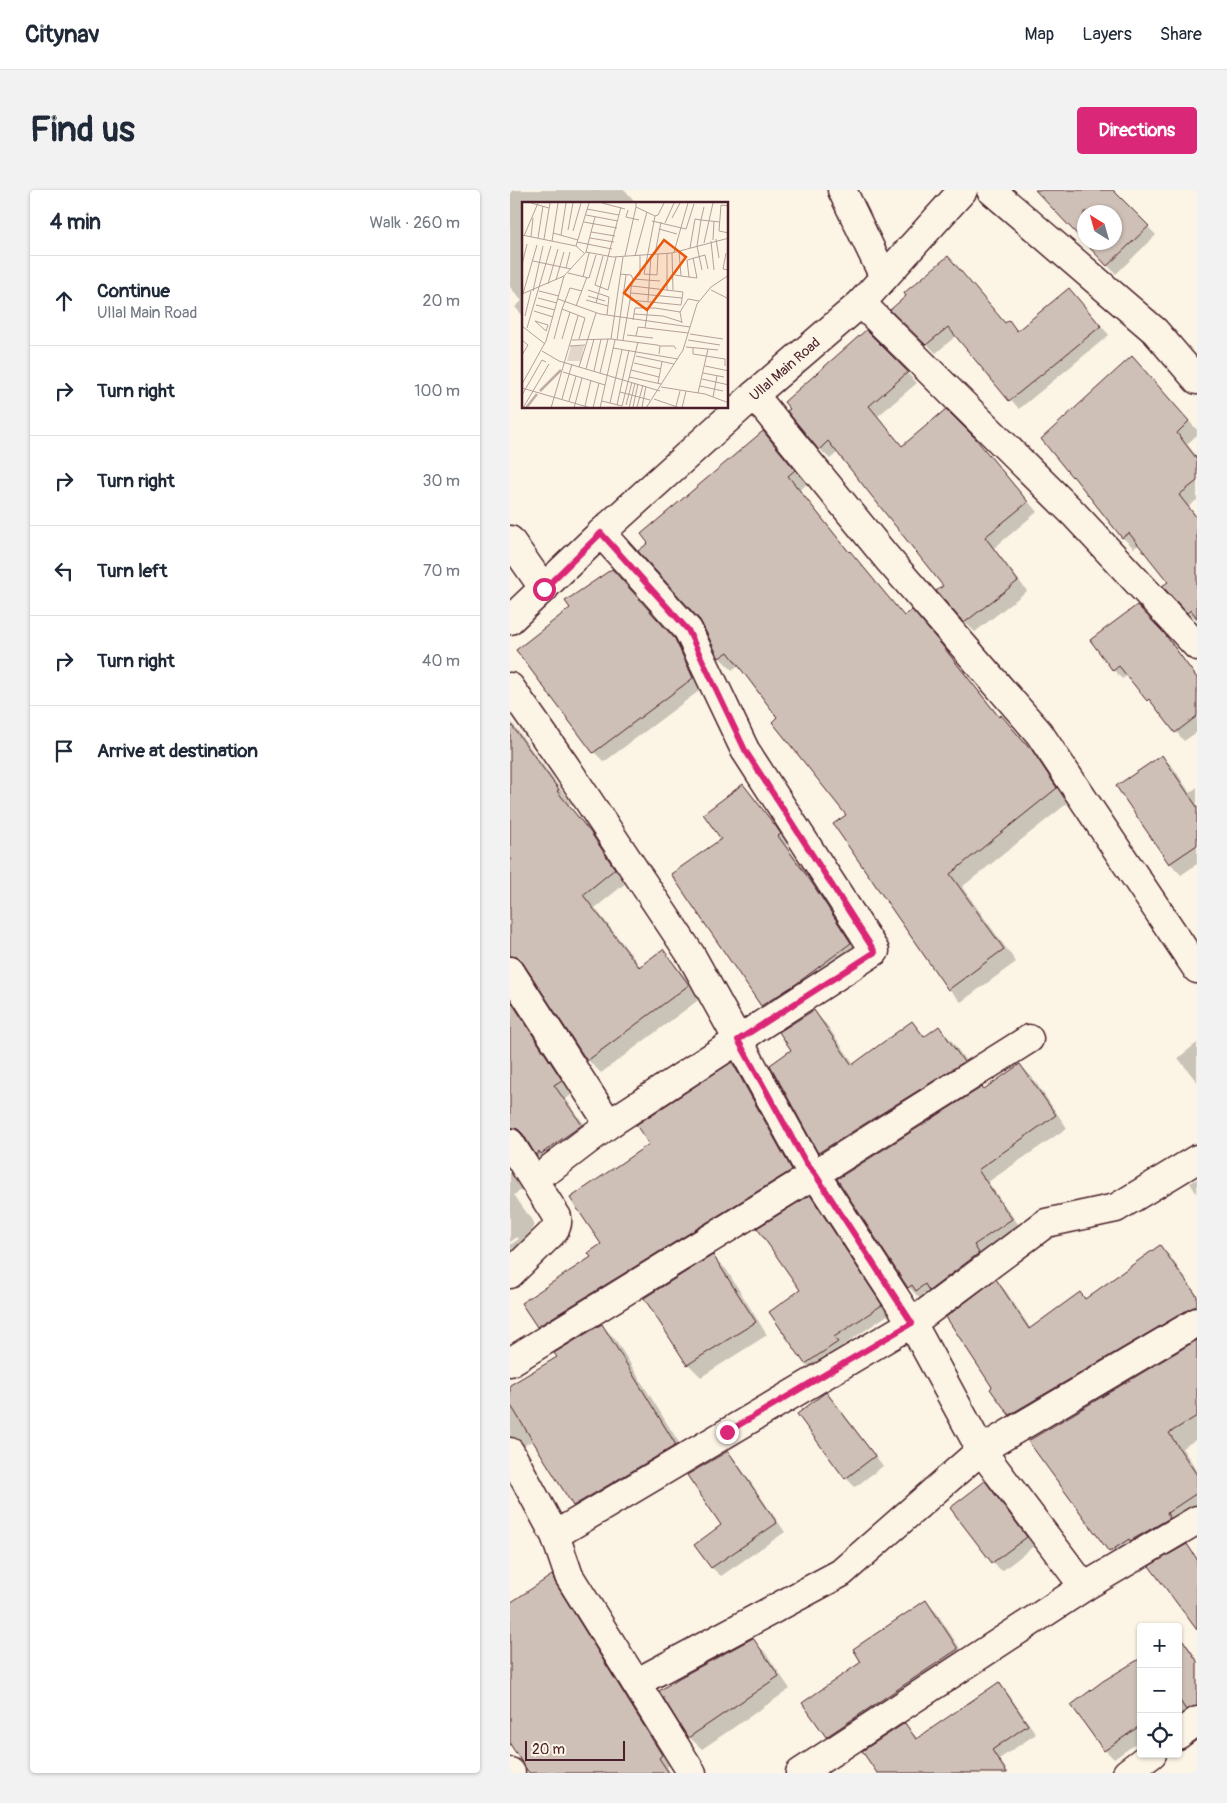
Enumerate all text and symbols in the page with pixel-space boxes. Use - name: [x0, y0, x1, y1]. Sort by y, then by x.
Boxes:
- text: Citynav: [25, 20, 100, 49]
- text: Map: [1025, 23, 1054, 46]
- text: Layers: [1082, 23, 1132, 46]
- text: Share: [1160, 23, 1202, 46]
- button: Directions: [1077, 107, 1197, 154]
- text: Find us: [30, 108, 135, 152]
- inset map: [522, 202, 729, 409]
- north arrow: [1077, 205, 1122, 250]
- text: 4 min: [50, 209, 101, 236]
- text: Walk · 260 m: [369, 213, 460, 233]
- text: Continue: [97, 279, 170, 303]
- icon: ahead: [50, 287, 78, 315]
- text: 20 m: [422, 291, 460, 311]
- text: Ullal Main Road: [97, 303, 197, 323]
- street label: Ullal Main Road: [746, 334, 824, 404]
- icon: right: [50, 377, 78, 405]
- text: Turn right: [97, 379, 175, 403]
- text: 100 m: [414, 381, 460, 401]
- icon: right: [50, 467, 78, 495]
- text: Turn right: [97, 469, 175, 493]
- text: 30 m: [422, 471, 460, 491]
- icon: left: [50, 557, 78, 585]
- text: Turn left: [97, 559, 167, 583]
- text: 70 m: [423, 561, 460, 581]
- route start: [533, 578, 556, 601]
- icon: right: [50, 647, 78, 675]
- text: Turn right: [97, 649, 175, 673]
- text: 40 m: [422, 651, 460, 671]
- icon: arrive: [50, 737, 78, 765]
- text: Arrive at destination: [97, 739, 258, 763]
- route end: [716, 1421, 739, 1444]
- map controls: [1137, 1623, 1182, 1758]
- button: +: [1137, 1623, 1182, 1668]
- button: −: [1137, 1668, 1182, 1713]
- button: locate: [1137, 1713, 1182, 1758]
- scale bar: [525, 1738, 625, 1761]
- text: 20 m: [532, 1741, 565, 1758]

